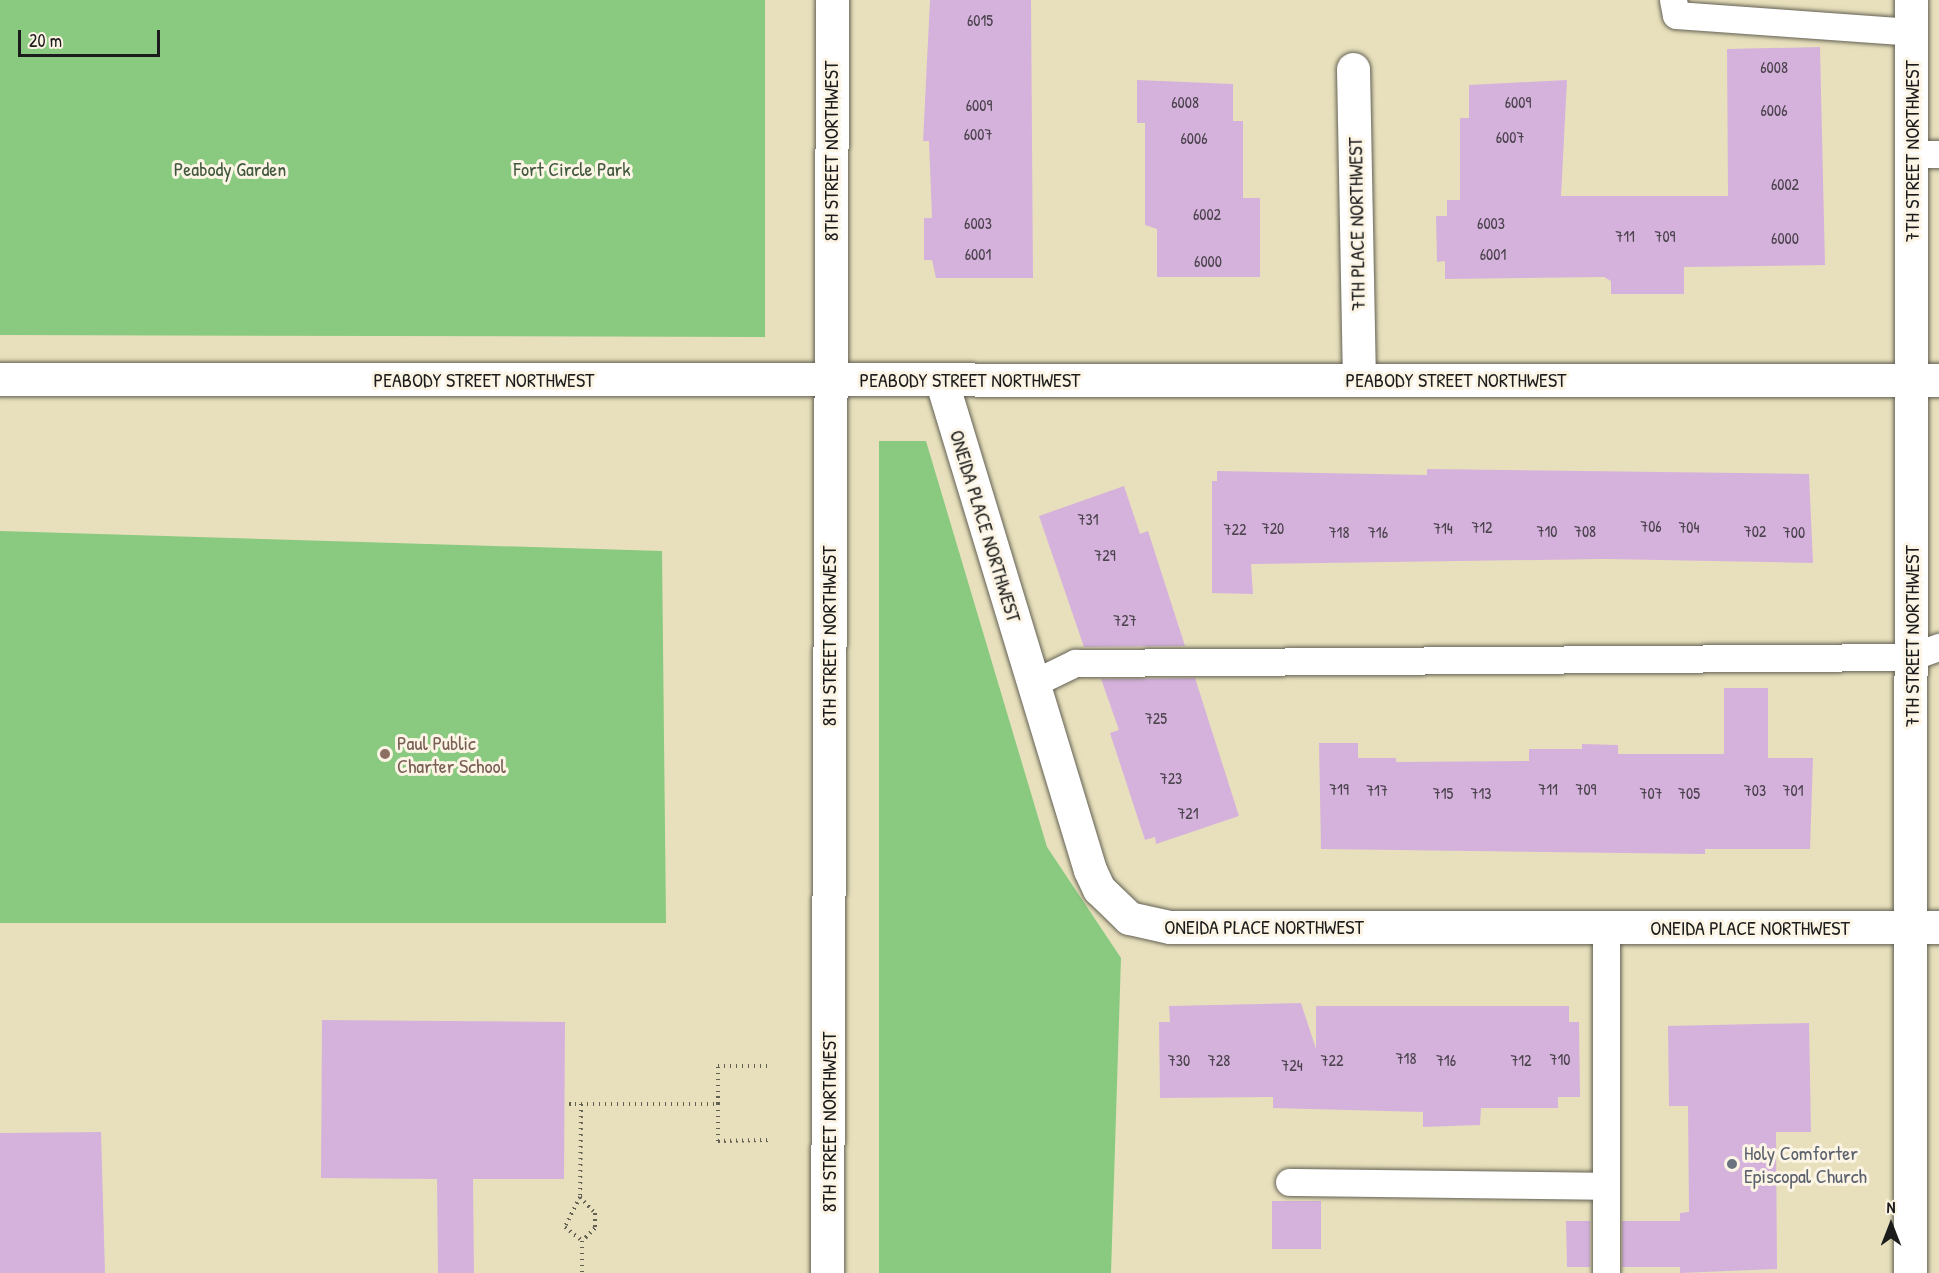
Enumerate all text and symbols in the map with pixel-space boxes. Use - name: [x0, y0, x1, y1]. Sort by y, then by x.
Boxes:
- house number: 6015: [967, 10, 993, 30]
- scale bar: [21, 18, 164, 56]
- text: 20 m: [29, 28, 62, 53]
- house number: 6008: [1760, 57, 1788, 77]
- street label: 7TH STREET NORTHWEST: [1899, 60, 1923, 242]
- street label: 8TH STREET NORTHWEST: [818, 61, 842, 241]
- house number: 6008: [1171, 92, 1199, 112]
- house number: 6009: [1505, 92, 1531, 112]
- house number: 6009: [966, 95, 992, 115]
- house number: 6006: [1760, 100, 1788, 120]
- house number: 6007: [964, 124, 992, 144]
- house number: 6007: [1496, 127, 1524, 147]
- house number: 6006: [1180, 128, 1208, 148]
- street label: 7TH PLACE NORTHWEST: [1342, 137, 1370, 311]
- park label: Peabody Garden: [174, 156, 286, 180]
- park label: Fort Circle Park: [514, 156, 630, 180]
- house number: 6002: [1771, 174, 1799, 194]
- house number: 6002: [1193, 204, 1221, 224]
- house number: 6003: [964, 213, 992, 233]
- house number: 6003: [1477, 213, 1505, 233]
- house number: 711: [1615, 226, 1635, 246]
- house number: 709: [1655, 226, 1675, 246]
- house number: 6000: [1771, 228, 1799, 248]
- house number: 6001: [965, 244, 991, 264]
- house number: 6001: [1480, 244, 1506, 264]
- house number: 6000: [1194, 251, 1222, 271]
- street label: PEABODY STREET NORTHWEST: [374, 367, 594, 391]
- street label: PEABODY STREET NORTHWEST: [860, 367, 1080, 391]
- street label: PEABODY STREET NORTHWEST: [1346, 367, 1566, 391]
- street label: ONEIDA PLACE NORTHWEST: [945, 427, 1027, 625]
- house number: 731: [1078, 509, 1098, 529]
- house number: 706: [1640, 516, 1662, 536]
- house number: 712: [1471, 517, 1493, 537]
- house number: 704: [1678, 517, 1700, 537]
- house number: 720: [1262, 518, 1284, 538]
- house number: 714: [1433, 518, 1453, 538]
- house number: 722: [1224, 519, 1246, 539]
- house number: 710: [1537, 521, 1557, 541]
- house number: 708: [1574, 521, 1596, 541]
- house number: 702: [1744, 521, 1766, 541]
- house number: 718: [1329, 522, 1349, 542]
- house number: 716: [1368, 522, 1388, 542]
- house number: 700: [1783, 522, 1805, 542]
- house number: 729: [1094, 545, 1116, 565]
- street label: 7TH STREET NORTHWEST: [1899, 545, 1923, 727]
- street label: 8TH STREET NORTHWEST: [816, 546, 840, 726]
- house number: 727: [1113, 610, 1137, 630]
- house number: 725: [1145, 708, 1167, 728]
- place label: Paul Public Charter School: [397, 730, 506, 777]
- marker: Paul Public Charter School: [378, 747, 392, 761]
- house number: 723: [1160, 768, 1182, 788]
- house number: 719: [1329, 779, 1349, 799]
- house number: 711: [1538, 779, 1558, 799]
- house number: 709: [1576, 779, 1596, 799]
- house number: 717: [1366, 780, 1388, 800]
- house number: 703: [1744, 780, 1766, 800]
- house number: 701: [1783, 780, 1803, 800]
- house number: 715: [1433, 783, 1453, 803]
- house number: 713: [1471, 783, 1491, 803]
- house number: 707: [1639, 783, 1663, 803]
- house number: 705: [1678, 783, 1700, 803]
- house number: 721: [1177, 803, 1199, 823]
- street label: ONEIDA PLACE NORTHWEST: [1164, 914, 1364, 938]
- street label: ONEIDA PLACE NORTHWEST: [1650, 915, 1850, 939]
- street label: 8TH STREET NORTHWEST: [816, 1032, 840, 1212]
- house number: 718: [1396, 1048, 1416, 1068]
- house number: 710: [1550, 1049, 1570, 1069]
- house number: 730: [1168, 1050, 1190, 1070]
- house number: 728: [1208, 1050, 1230, 1070]
- house number: 722: [1321, 1050, 1343, 1070]
- house number: 716: [1436, 1050, 1456, 1070]
- house number: 712: [1510, 1050, 1532, 1070]
- house number: 724: [1281, 1055, 1303, 1075]
- place label: Holy Comforter Episcopal Church: [1744, 1140, 1867, 1187]
- marker: Holy Comforter Episcopal Church: [1725, 1157, 1739, 1171]
- north arrow: [1861, 1195, 1921, 1255]
- text: N: [1887, 1196, 1895, 1218]

